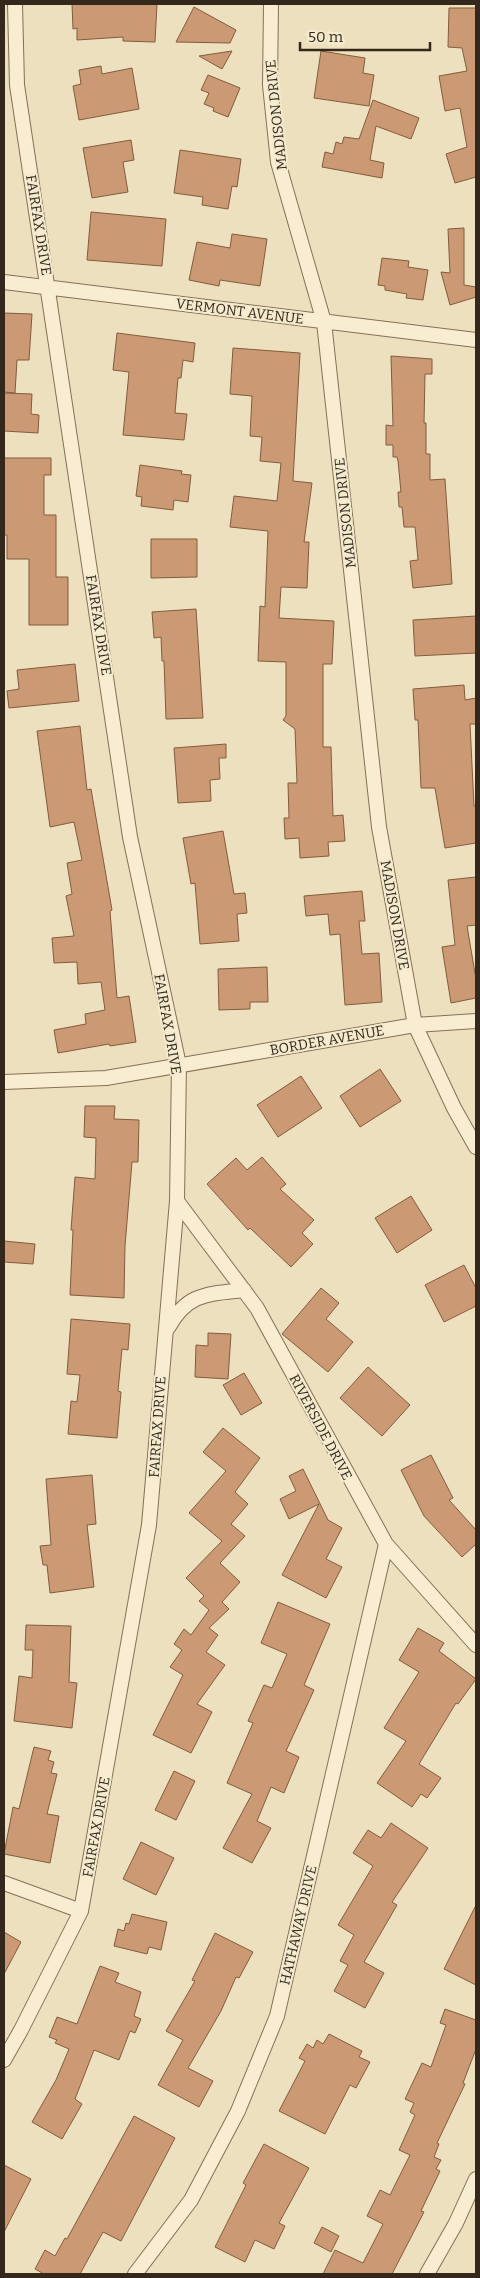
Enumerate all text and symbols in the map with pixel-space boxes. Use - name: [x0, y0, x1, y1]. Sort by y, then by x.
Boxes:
- scale bar: [300, 20, 430, 52]
- text: 50 m: [308, 28, 344, 46]
- street label: MADISON DRIVE: [262, 59, 291, 171]
- street label: FAIRFAX DRIVE: [22, 174, 55, 277]
- street label: VERMONT AVENUE: [175, 295, 305, 328]
- street label: MADISON DRIVE: [331, 457, 360, 569]
- street label: FAIRFAX DRIVE: [82, 574, 115, 677]
- street label: MADISON DRIVE: [377, 859, 413, 971]
- street label: FAIRFAX DRIVE: [150, 973, 185, 1076]
- street label: BORDER AVENUE: [269, 1022, 386, 1059]
- street label: RIVERSIDE DRIVE: [285, 1371, 356, 1483]
- street label: FAIRFAX DRIVE: [145, 1376, 170, 1478]
- street label: FAIRFAX DRIVE: [79, 1776, 114, 1879]
- street label: HATHAWAY DRIVE: [276, 1864, 321, 1987]

